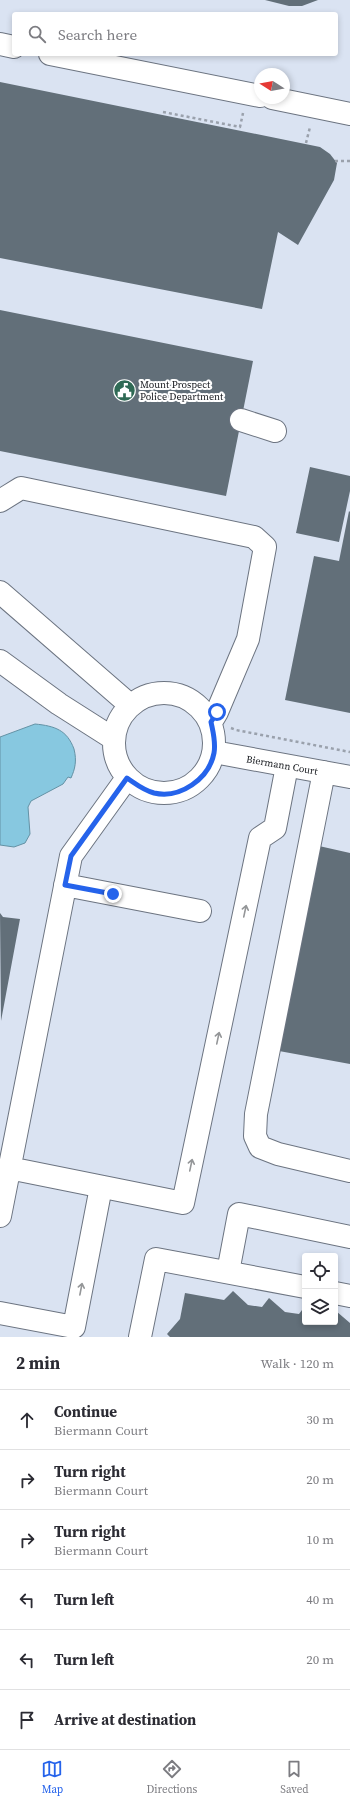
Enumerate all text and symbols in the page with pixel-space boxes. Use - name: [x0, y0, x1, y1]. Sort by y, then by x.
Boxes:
- search box: [12, 12, 338, 56]
- icon: search: [26, 23, 48, 45]
- text: Search here: [58, 24, 137, 45]
- north arrow: [254, 68, 290, 104]
- public building icon: Mount Prospect Police Department: [111, 377, 137, 403]
- place label: Mount Prospect Police Department: [140, 378, 224, 403]
- route start: [208, 703, 226, 721]
- street label: Biermann Court: [245, 752, 319, 778]
- route end: [104, 885, 122, 903]
- one-way arrow: [241, 904, 249, 917]
- one-way arrow: [214, 1032, 222, 1045]
- one-way arrow: [188, 1159, 196, 1172]
- map controls: [302, 1253, 338, 1325]
- button: locate: [302, 1253, 338, 1289]
- one-way arrow: [78, 1283, 86, 1296]
- button: layers: [302, 1289, 338, 1325]
- text: 2 min: [16, 1351, 60, 1375]
- text: Walk · 120 m: [261, 1355, 334, 1372]
- text: Continue: [54, 1401, 117, 1422]
- icon: ahead: [16, 1409, 38, 1431]
- text: 30 m: [306, 1411, 334, 1428]
- text: Biermann Court: [54, 1422, 148, 1439]
- text: Turn right: [54, 1461, 126, 1482]
- icon: right: [16, 1469, 38, 1491]
- text: 20 m: [306, 1471, 334, 1488]
- text: Biermann Court: [54, 1482, 148, 1499]
- text: Turn right: [54, 1521, 126, 1542]
- icon: right: [16, 1529, 38, 1551]
- text: 10 m: [306, 1531, 334, 1548]
- text: Biermann Court: [54, 1542, 148, 1559]
- icon: left: [16, 1589, 38, 1611]
- text: Turn left: [54, 1589, 114, 1610]
- text: 40 m: [306, 1591, 334, 1608]
- icon: left: [16, 1649, 38, 1671]
- text: Turn left: [54, 1649, 114, 1670]
- text: 20 m: [306, 1651, 334, 1668]
- icon: arrive: [16, 1709, 38, 1731]
- text: Arrive at destination: [54, 1709, 196, 1730]
- tab: Map: [41, 1758, 63, 1797]
- tab: Directions: [146, 1758, 197, 1797]
- tab: Saved: [280, 1758, 309, 1797]

